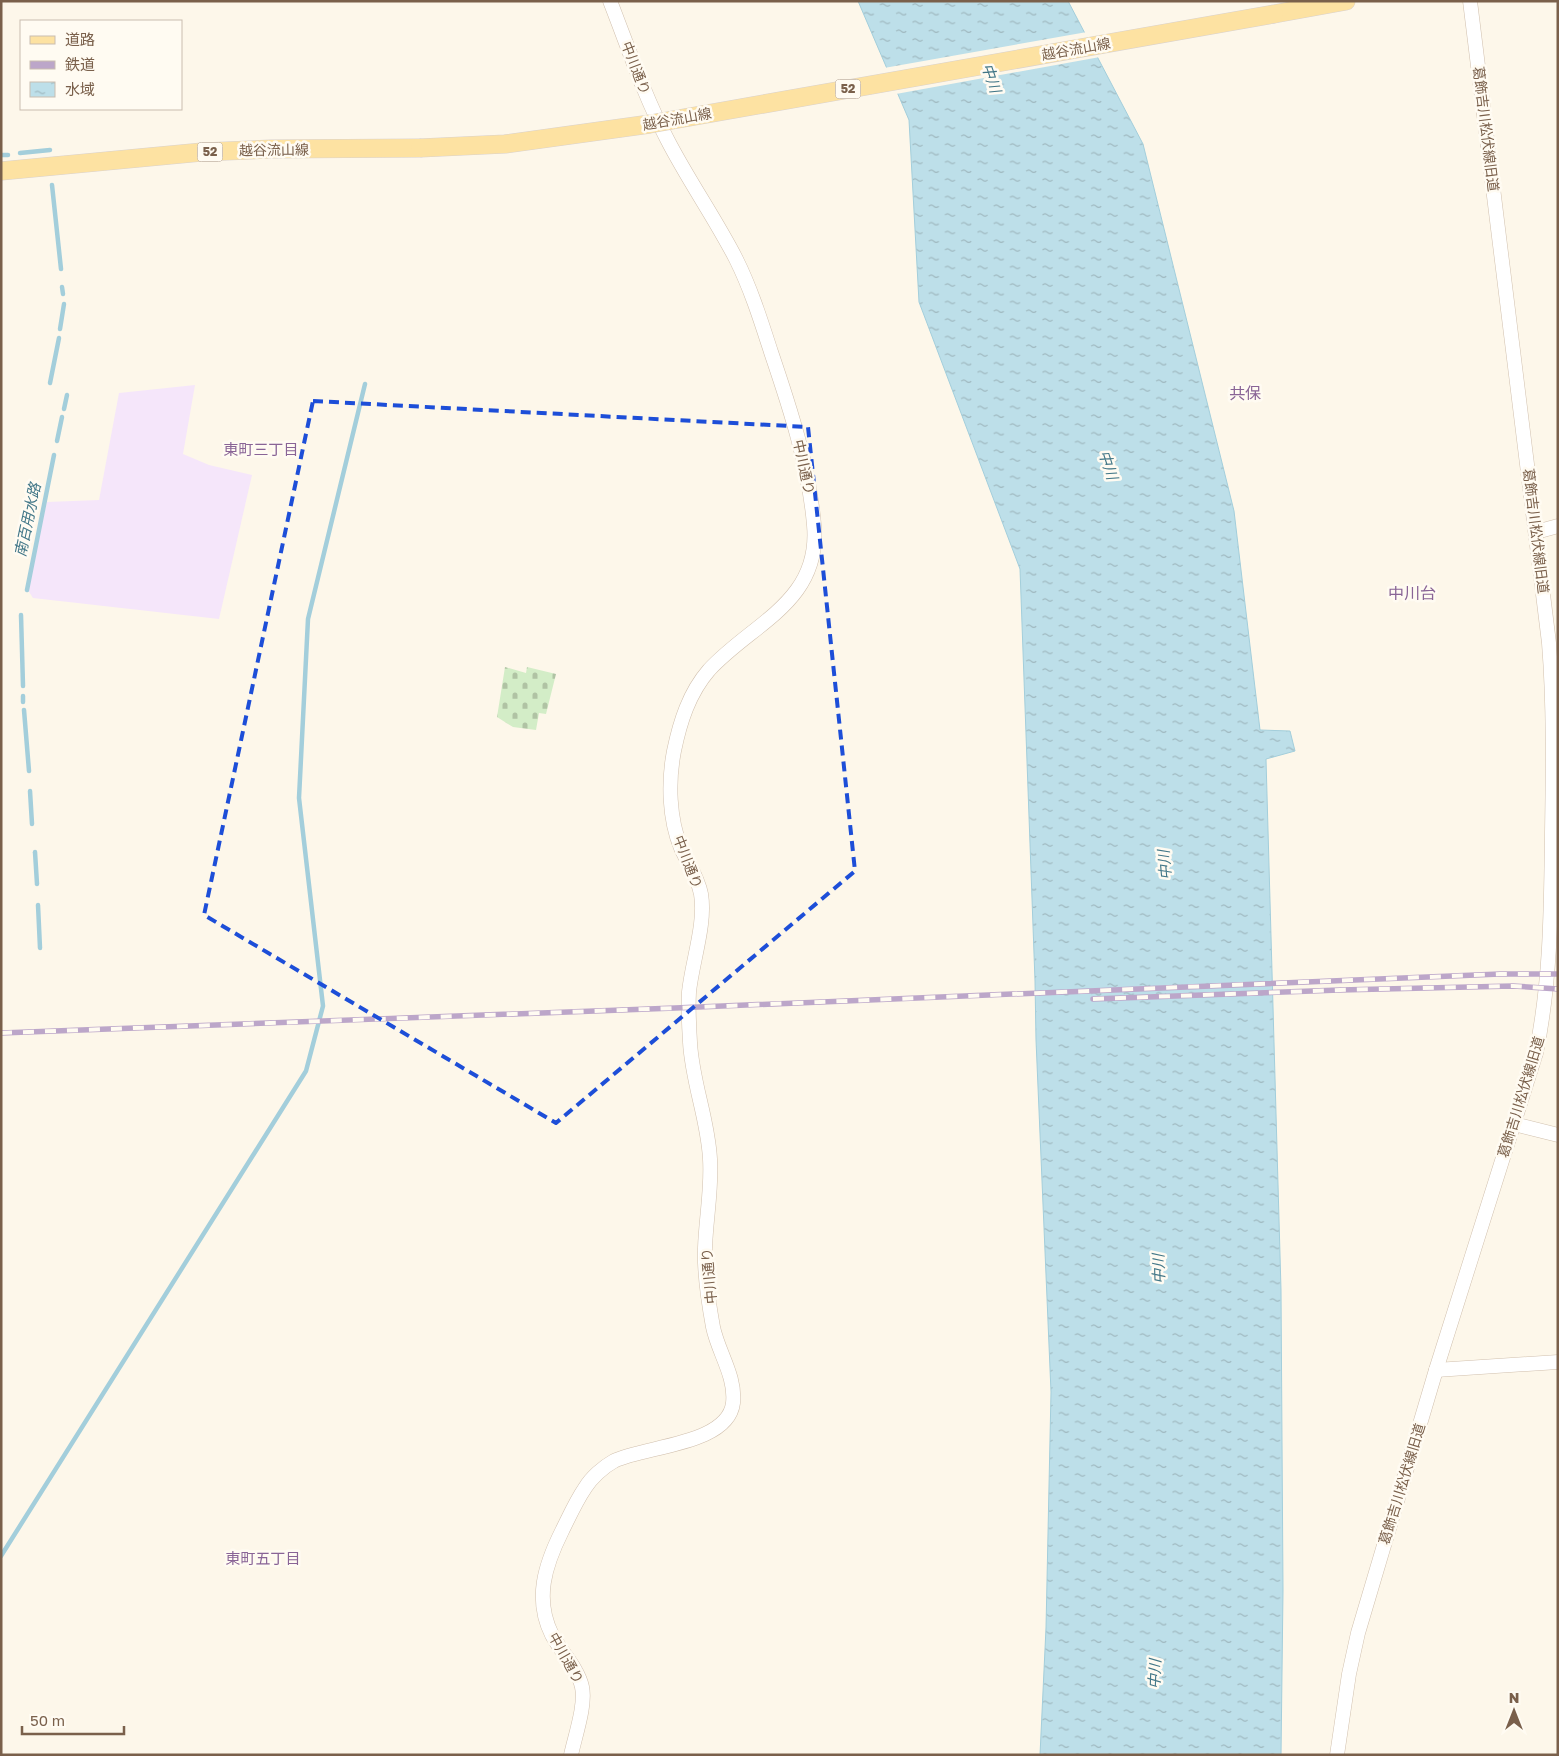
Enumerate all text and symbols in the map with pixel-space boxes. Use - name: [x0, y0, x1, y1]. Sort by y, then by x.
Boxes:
- legend: [20, 20, 182, 110]
- text: 道路: [65, 30, 95, 48]
- street label: 越谷流山線: [1040, 34, 1112, 63]
- street label: 中川通り: [618, 39, 654, 97]
- text: 鉄道: [65, 55, 95, 73]
- water label: 中川: [979, 61, 1006, 97]
- street label: 葛飾吉川松伏線旧道: [1470, 65, 1503, 193]
- text: 水域: [65, 80, 95, 98]
- road number: 52: [836, 80, 860, 98]
- street label: 越谷流山線: [641, 104, 713, 133]
- street label: 越谷流山線: [239, 140, 309, 159]
- road number: 52: [198, 142, 222, 162]
- district label: 共保: [1229, 383, 1261, 403]
- street label: 中川通り: [790, 438, 819, 496]
- district label: 東町三丁目: [223, 440, 299, 458]
- water label: 中川: [1096, 448, 1123, 484]
- street label: 葛飾吉川松伏線旧道: [1520, 467, 1553, 595]
- water label: 南百用水路: [10, 479, 44, 558]
- district label: 中川台: [1388, 583, 1436, 603]
- street label: 中川通り: [670, 833, 706, 891]
- water label: 中川: [1154, 847, 1174, 881]
- street label: 葛飾吉川松伏線旧道: [1494, 1034, 1547, 1160]
- street label: 中川通り: [698, 1247, 719, 1305]
- water label: 中川: [1148, 1252, 1168, 1284]
- street label: 葛飾吉川松伏線旧道: [1375, 1421, 1428, 1547]
- district label: 東町五丁目: [225, 1549, 301, 1567]
- street label: 中川通り: [545, 1629, 587, 1686]
- water label: 中川: [1144, 1657, 1164, 1689]
- north arrow: [1489, 1686, 1539, 1736]
- text: N: [1509, 1689, 1519, 1706]
- scale bar: [22, 1704, 125, 1736]
- text: 50 m: [30, 1711, 65, 1729]

